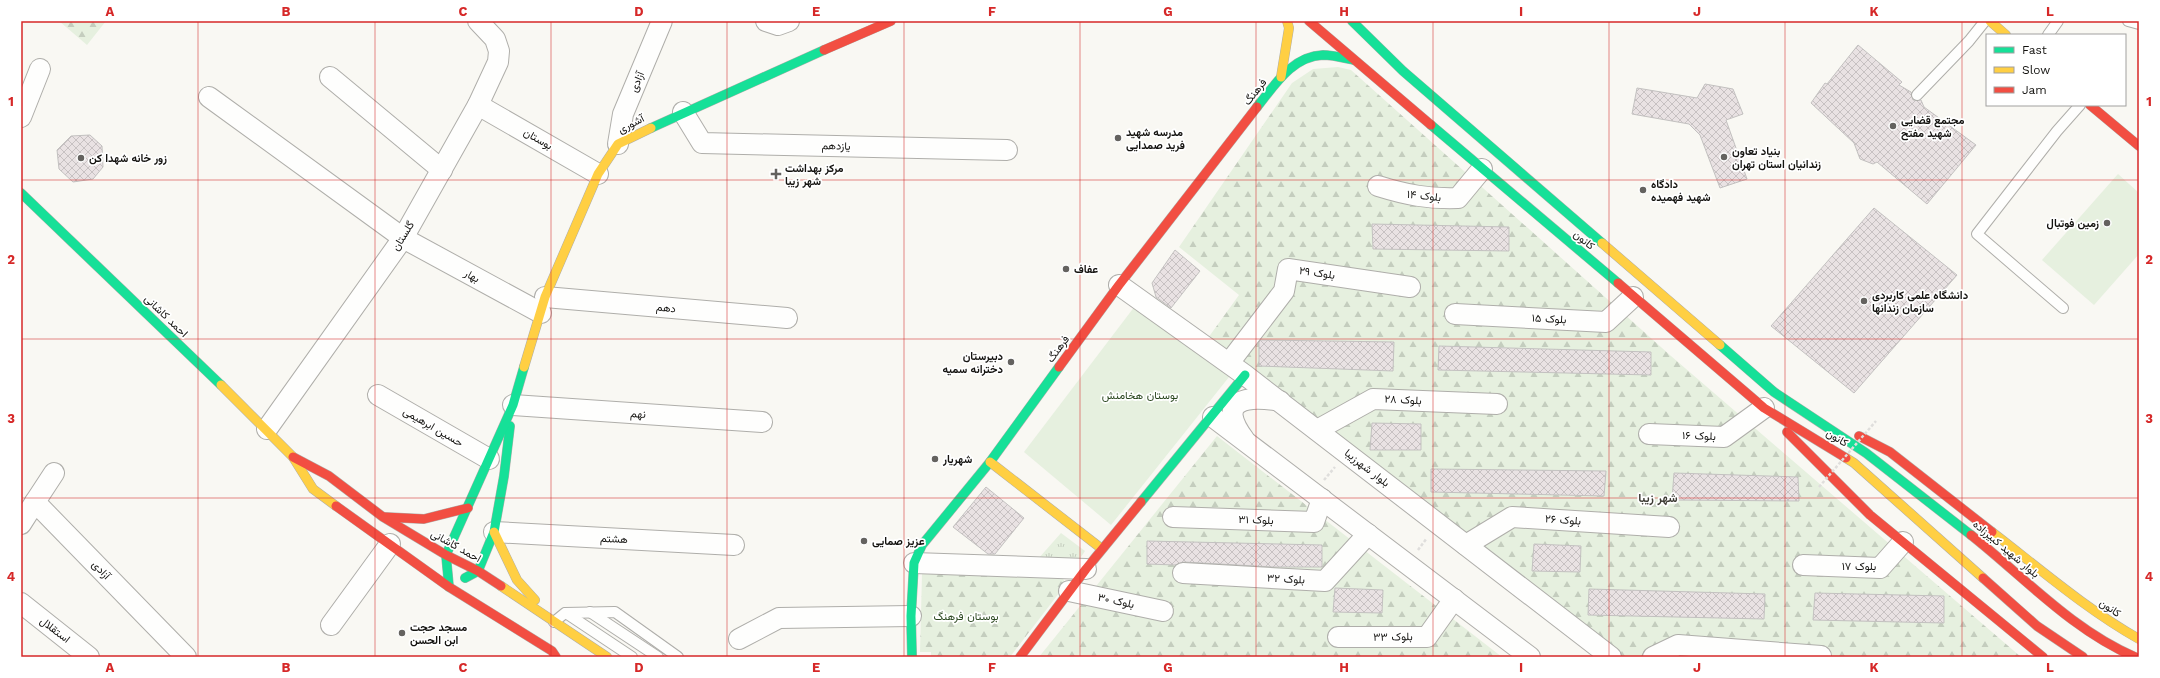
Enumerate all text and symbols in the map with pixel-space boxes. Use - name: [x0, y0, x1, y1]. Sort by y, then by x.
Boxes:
- text: A: [106, 4, 115, 19]
- text: B: [282, 4, 291, 19]
- text: C: [459, 4, 468, 19]
- text: D: [634, 4, 644, 19]
- text: E: [812, 4, 820, 19]
- text: F: [988, 4, 996, 19]
- text: G: [1163, 4, 1173, 19]
- text: H: [1339, 4, 1349, 19]
- text: I: [1519, 4, 1523, 19]
- text: J: [1693, 4, 1701, 19]
- text: K: [1869, 4, 1879, 19]
- text: L: [2046, 4, 2054, 19]
- legend: [1986, 34, 2126, 106]
- text: Fast: [2022, 43, 2047, 57]
- text: Slow: [2022, 63, 2050, 77]
- street label: آزادی: [627, 68, 648, 94]
- street label: فرهنگ: [1241, 76, 1269, 108]
- text: Jam: [2022, 83, 2047, 97]
- text: 1: [8, 94, 14, 109]
- text: 1: [2146, 94, 2152, 109]
- street label: آشوری: [616, 111, 648, 136]
- place label: مجتمع قضایی شهید مفتح: [1901, 114, 1965, 141]
- marker: مجتمع قضایی شهید مفتح: [1888, 121, 1898, 131]
- street label: بوستان: [521, 126, 555, 152]
- place label: مدرسه شهید فرید صمدایی: [1126, 126, 1185, 152]
- marker: مدرسه شهید فرید صمدایی: [1113, 133, 1123, 143]
- street label: یازدهم: [821, 139, 851, 154]
- place label: بنیاد تعاون زندانیان استان تهران: [1732, 145, 1821, 171]
- place label: زور خانه شهدا کن: [89, 152, 167, 165]
- marker: بنیاد تعاون زندانیان استان تهران: [1719, 152, 1729, 162]
- marker: زور خانه شهدا کن: [76, 153, 86, 163]
- place label: مرکز بهداشت شهر زیبا: [785, 162, 844, 188]
- marker: مرکز بهداشت شهر زیبا: [770, 168, 782, 180]
- place label: دادگاه شهید فهمیده: [1651, 178, 1711, 204]
- marker: دادگاه شهید فهمیده: [1638, 185, 1648, 195]
- street label: بلوک ۱۴: [1406, 188, 1442, 204]
- place label: زمین فوتبال: [2047, 217, 2099, 230]
- marker: زمین فوتبال: [2102, 218, 2112, 228]
- street label: گلستان: [389, 219, 417, 253]
- street label: کانون: [1571, 228, 1597, 253]
- text: 2: [7, 252, 15, 267]
- text: 2: [2145, 252, 2153, 267]
- place label: عفاف: [1074, 263, 1098, 276]
- marker: عفاف: [1061, 264, 1071, 274]
- street label: بلوک ۲۹: [1298, 264, 1336, 282]
- street label: بهار: [461, 266, 482, 285]
- place label: دانشگاه علمی کاربردی سازمان زندانها: [1872, 289, 1969, 315]
- street label: احمد کاشانی: [142, 292, 190, 340]
- marker: دانشگاه علمی کاربردی سازمان زندانها: [1859, 296, 1869, 306]
- street label: دهم: [655, 301, 676, 316]
- street label: بلوک ۱۵: [1531, 312, 1567, 326]
- street label: فرهنگ: [1044, 333, 1072, 365]
- place label: دبیرستان دخترانه سمیه: [942, 350, 1004, 376]
- marker: دبیرستان دخترانه سمیه: [1006, 357, 1016, 367]
- park label: بوستان هخامنش: [1102, 389, 1178, 402]
- street label: بلوک ۲۸: [1384, 393, 1422, 407]
- street label: حسین ابرهیمی: [401, 405, 465, 449]
- street label: نهم: [630, 407, 646, 422]
- text: 3: [7, 411, 15, 426]
- text: 3: [2145, 411, 2153, 426]
- street label: کانون: [1824, 426, 1850, 450]
- street label: بلوک ۱۶: [1682, 429, 1716, 443]
- street label: بلوار شهرزیبا: [1342, 446, 1392, 490]
- place label: شهریار: [942, 453, 972, 466]
- marker: شهریار: [930, 454, 940, 464]
- district label: شهر زیبا: [1638, 491, 1678, 506]
- street label: بلوک ۲۶: [1545, 512, 1581, 528]
- street label: بلوک ۳۱: [1238, 513, 1274, 527]
- street label: بلوار شهید کبیرزاده: [1970, 517, 2042, 581]
- street label: احمد کاشانی: [429, 527, 483, 565]
- street label: هشتم: [600, 532, 629, 547]
- place label: عزیز صمایی: [872, 535, 925, 548]
- marker: عزیز صمایی: [859, 536, 869, 546]
- street label: آزادی: [89, 558, 114, 583]
- street label: بلوک ۱۷: [1842, 560, 1876, 573]
- text: 4: [7, 569, 16, 584]
- text: 4: [2145, 569, 2154, 584]
- street label: بلوک ۳۲: [1267, 572, 1305, 586]
- street label: بلوک ۳۰: [1097, 591, 1135, 611]
- street label: کانون: [2097, 596, 2123, 620]
- park label: بوستان فرهنگ: [933, 610, 999, 623]
- street label: استقلال: [37, 614, 73, 646]
- place label: مسجد حجت ابن الحسن: [410, 621, 467, 647]
- marker: مسجد حجت ابن الحسن: [397, 628, 407, 638]
- street label: بلوک ۳۳: [1373, 630, 1413, 644]
- text: A: [106, 660, 115, 675]
- text: B: [282, 660, 291, 675]
- text: C: [459, 660, 468, 675]
- text: D: [634, 660, 644, 675]
- text: E: [812, 660, 820, 675]
- text: F: [988, 660, 996, 675]
- text: G: [1163, 660, 1173, 675]
- text: H: [1339, 660, 1349, 675]
- text: I: [1519, 660, 1523, 675]
- text: J: [1693, 660, 1701, 675]
- text: K: [1869, 660, 1879, 675]
- text: L: [2046, 660, 2054, 675]

